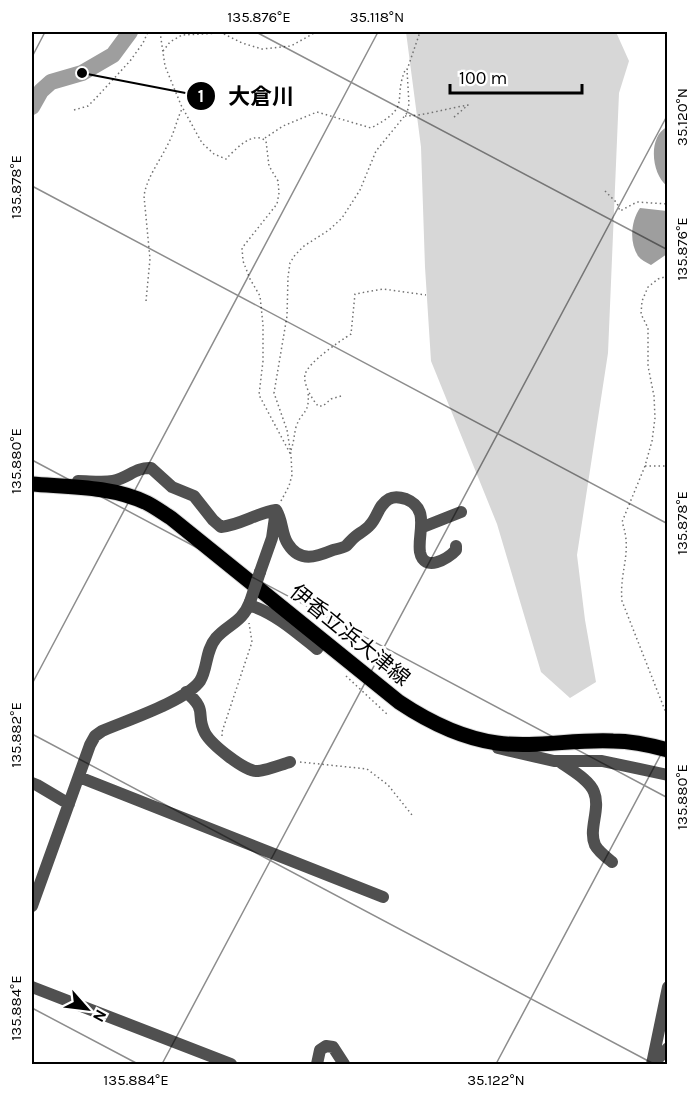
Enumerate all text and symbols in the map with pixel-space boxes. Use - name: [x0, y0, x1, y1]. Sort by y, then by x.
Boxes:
- text: 135.876°E: [227, 8, 291, 26]
- text: 35.118°N: [350, 8, 404, 26]
- scale bar: [450, 57, 582, 95]
- text: 100 m: [459, 67, 507, 89]
- callout: 大倉川: [186, 76, 306, 116]
- text: 大倉川: [228, 84, 294, 110]
- text: 1: [198, 85, 204, 107]
- text: 35.120°N: [673, 88, 691, 146]
- text: 135.878°E: [7, 155, 25, 219]
- text: 135.876°E: [673, 217, 691, 281]
- text: 135.880°E: [7, 428, 25, 494]
- text: 135.878°E: [673, 491, 691, 555]
- street label: 伊香立浜大津線: [285, 579, 415, 691]
- text: 135.882°E: [7, 702, 25, 768]
- text: 135.880°E: [673, 764, 691, 830]
- text: 135.884°E: [7, 975, 25, 1041]
- north arrow: [57, 979, 117, 1039]
- text: N: [89, 1006, 111, 1025]
- text: 135.884°E: [103, 1071, 169, 1089]
- text: 35.122°N: [467, 1071, 525, 1089]

